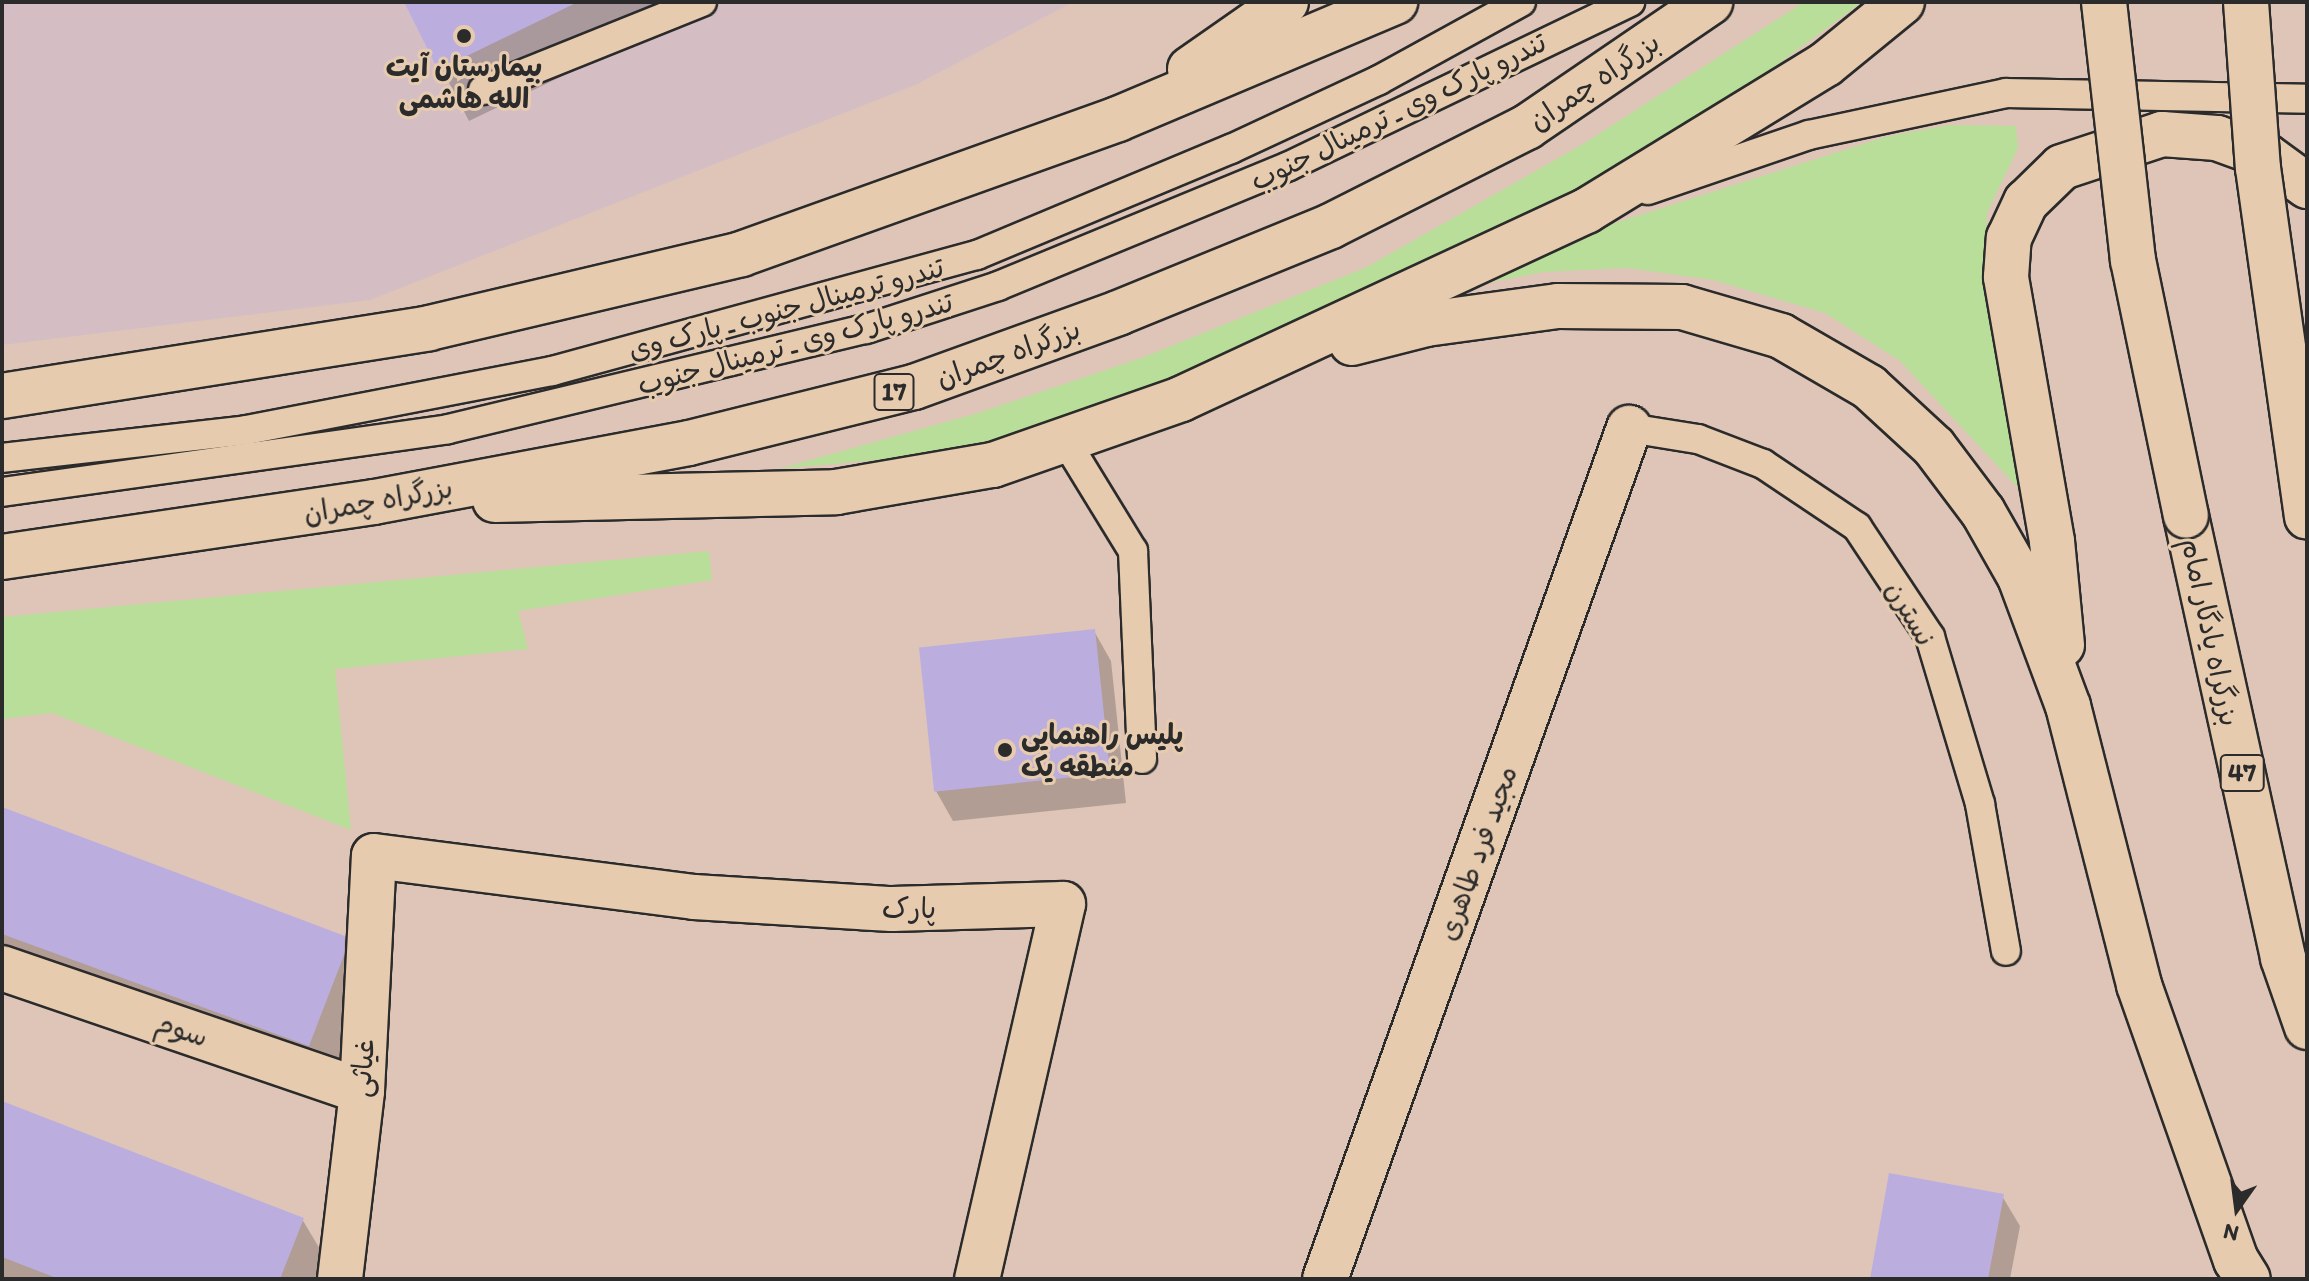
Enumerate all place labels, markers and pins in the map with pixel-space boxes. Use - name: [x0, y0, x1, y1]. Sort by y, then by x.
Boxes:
- marker: بیمارستان آیت الله هاشمی: [455, 27, 473, 45]
- place label: بیمارستان آیت الله هاشمی: [386, 49, 542, 115]
- place label: پلیس راهنمایی منطقه یک: [1021, 717, 1183, 783]
- marker: پلیس راهنمایی منطقه یک: [996, 741, 1014, 759]

